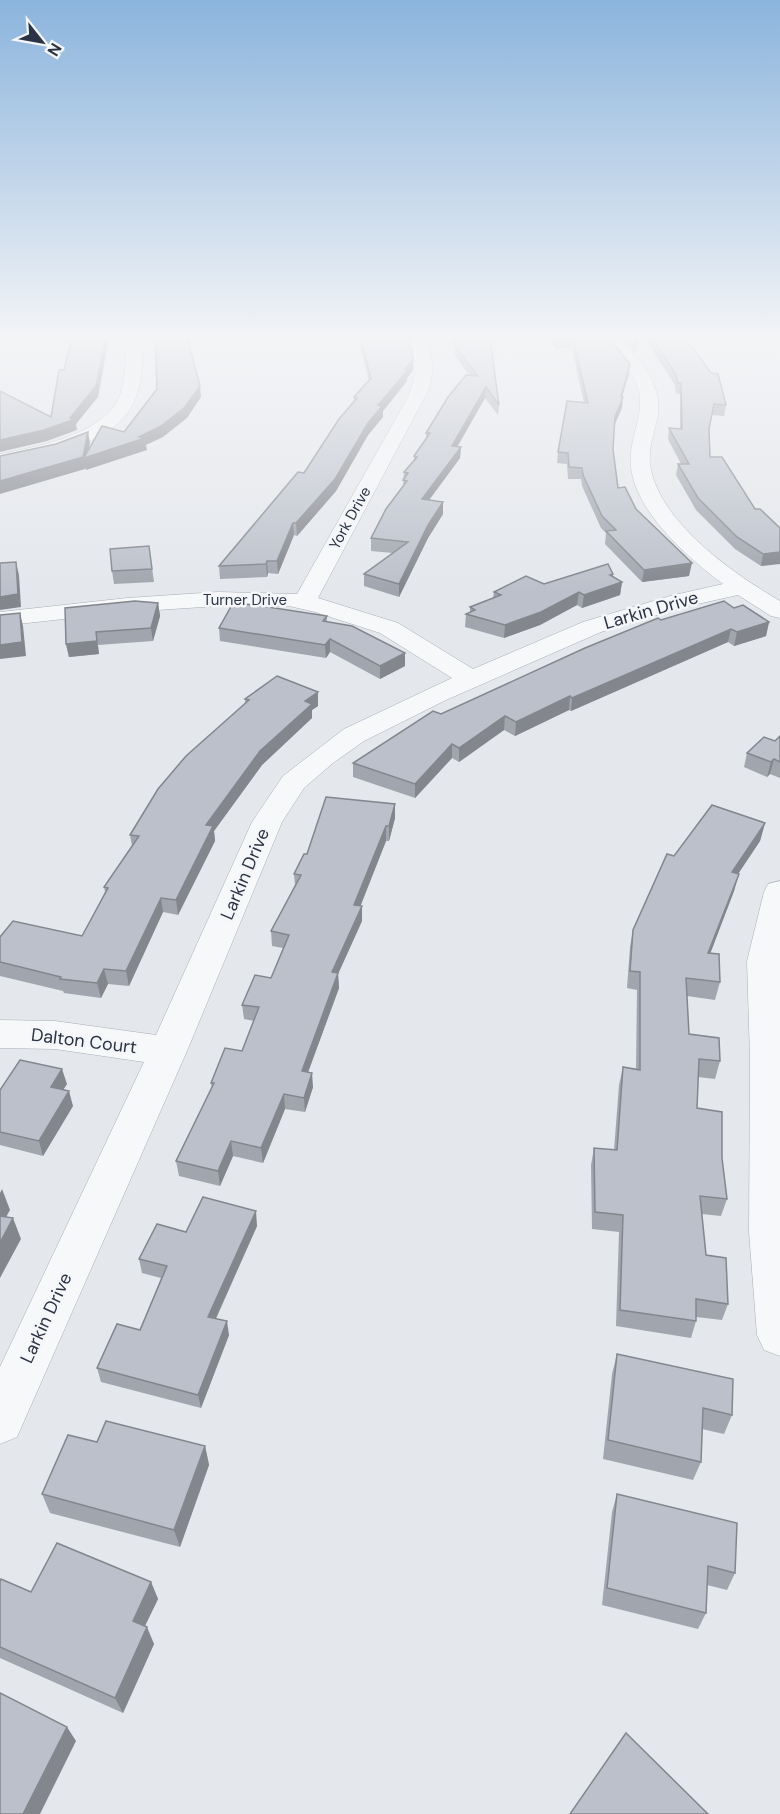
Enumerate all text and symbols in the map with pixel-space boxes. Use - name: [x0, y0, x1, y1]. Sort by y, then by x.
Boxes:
- north arrow: [12, 12, 72, 72]
- text: N: [42, 39, 66, 60]
- street label: York Drive: [325, 483, 375, 553]
- street label: Larkin Drive: [601, 585, 701, 635]
- street label: Turner Drive: [203, 590, 287, 610]
- street label: Larkin Drive: [215, 825, 275, 923]
- street label: Dalton Court: [30, 1023, 138, 1059]
- street label: Larkin Drive: [15, 1269, 77, 1367]

